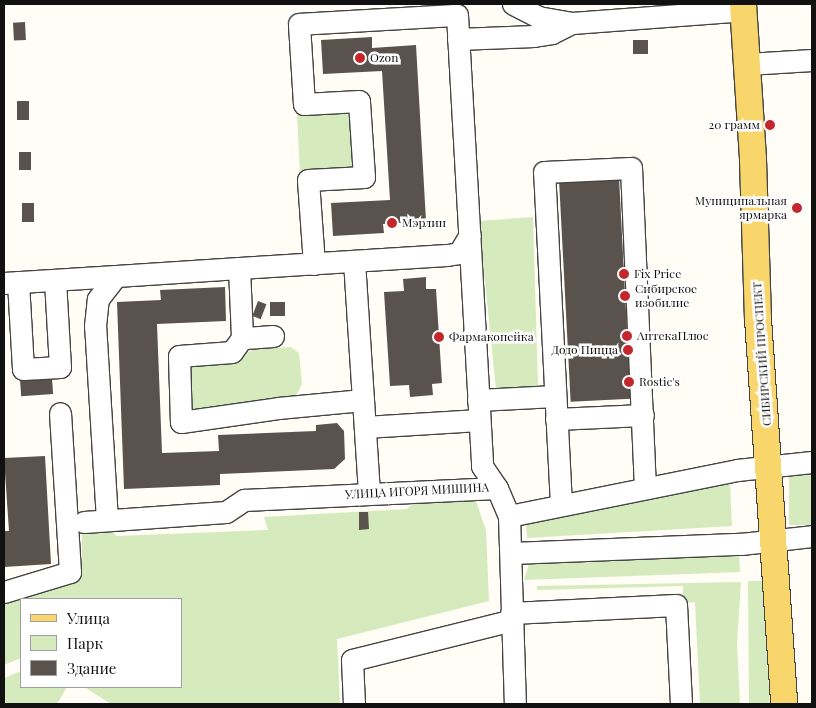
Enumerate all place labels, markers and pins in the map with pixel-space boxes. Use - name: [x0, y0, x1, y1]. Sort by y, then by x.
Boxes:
- place label: Ozon: [370, 51, 398, 65]
- marker: Ozon: [354, 52, 366, 64]
- place label: 20 грамм: [708, 118, 760, 132]
- marker: 20 грамм: [764, 119, 776, 131]
- place label: Муниципальная ярмарка: [695, 194, 787, 222]
- marker: Муниципальная ярмарка: [791, 202, 803, 214]
- place label: Мэрлин: [402, 216, 446, 230]
- marker: Мэрлин: [386, 217, 398, 229]
- place label: Fix Price: [634, 267, 681, 281]
- marker: Fix Price: [618, 268, 630, 280]
- place label: Сибирское изобилие: [635, 282, 697, 310]
- marker: Сибирское изобилие: [619, 290, 631, 302]
- place label: АптекаПлюс: [637, 329, 708, 343]
- place label: Фармакопейка: [449, 330, 534, 344]
- marker: АптекаПлюс: [621, 330, 633, 342]
- marker: Фармакопейка: [433, 331, 445, 343]
- place label: Додо Пицца: [552, 343, 618, 357]
- marker: Додо Пицца: [622, 344, 634, 356]
- place label: Rostic's: [639, 375, 680, 389]
- marker: Rostic's: [623, 376, 635, 388]

